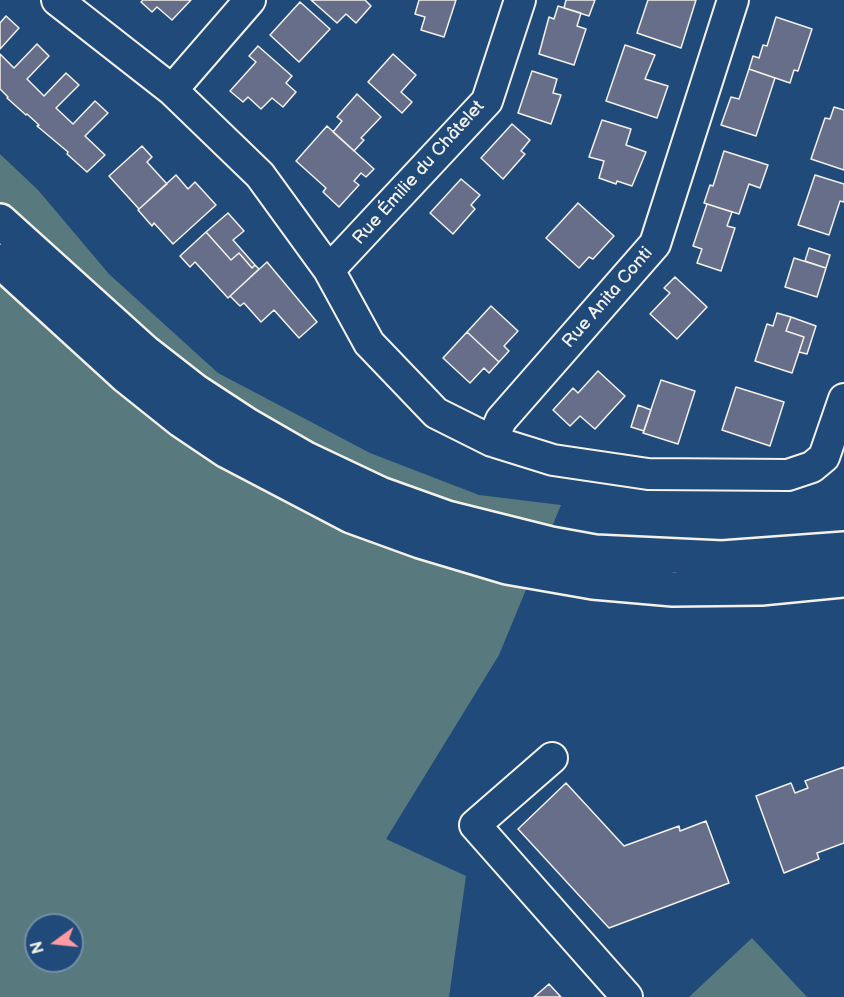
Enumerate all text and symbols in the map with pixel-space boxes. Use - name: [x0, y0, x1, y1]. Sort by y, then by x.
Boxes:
- street label: Rue Émilie du Châtelet: [349, 96, 489, 250]
- street label: Rue Anita Conti: [558, 243, 658, 353]
- north arrow: [24, 913, 84, 973]
- text: N: [27, 939, 49, 956]

